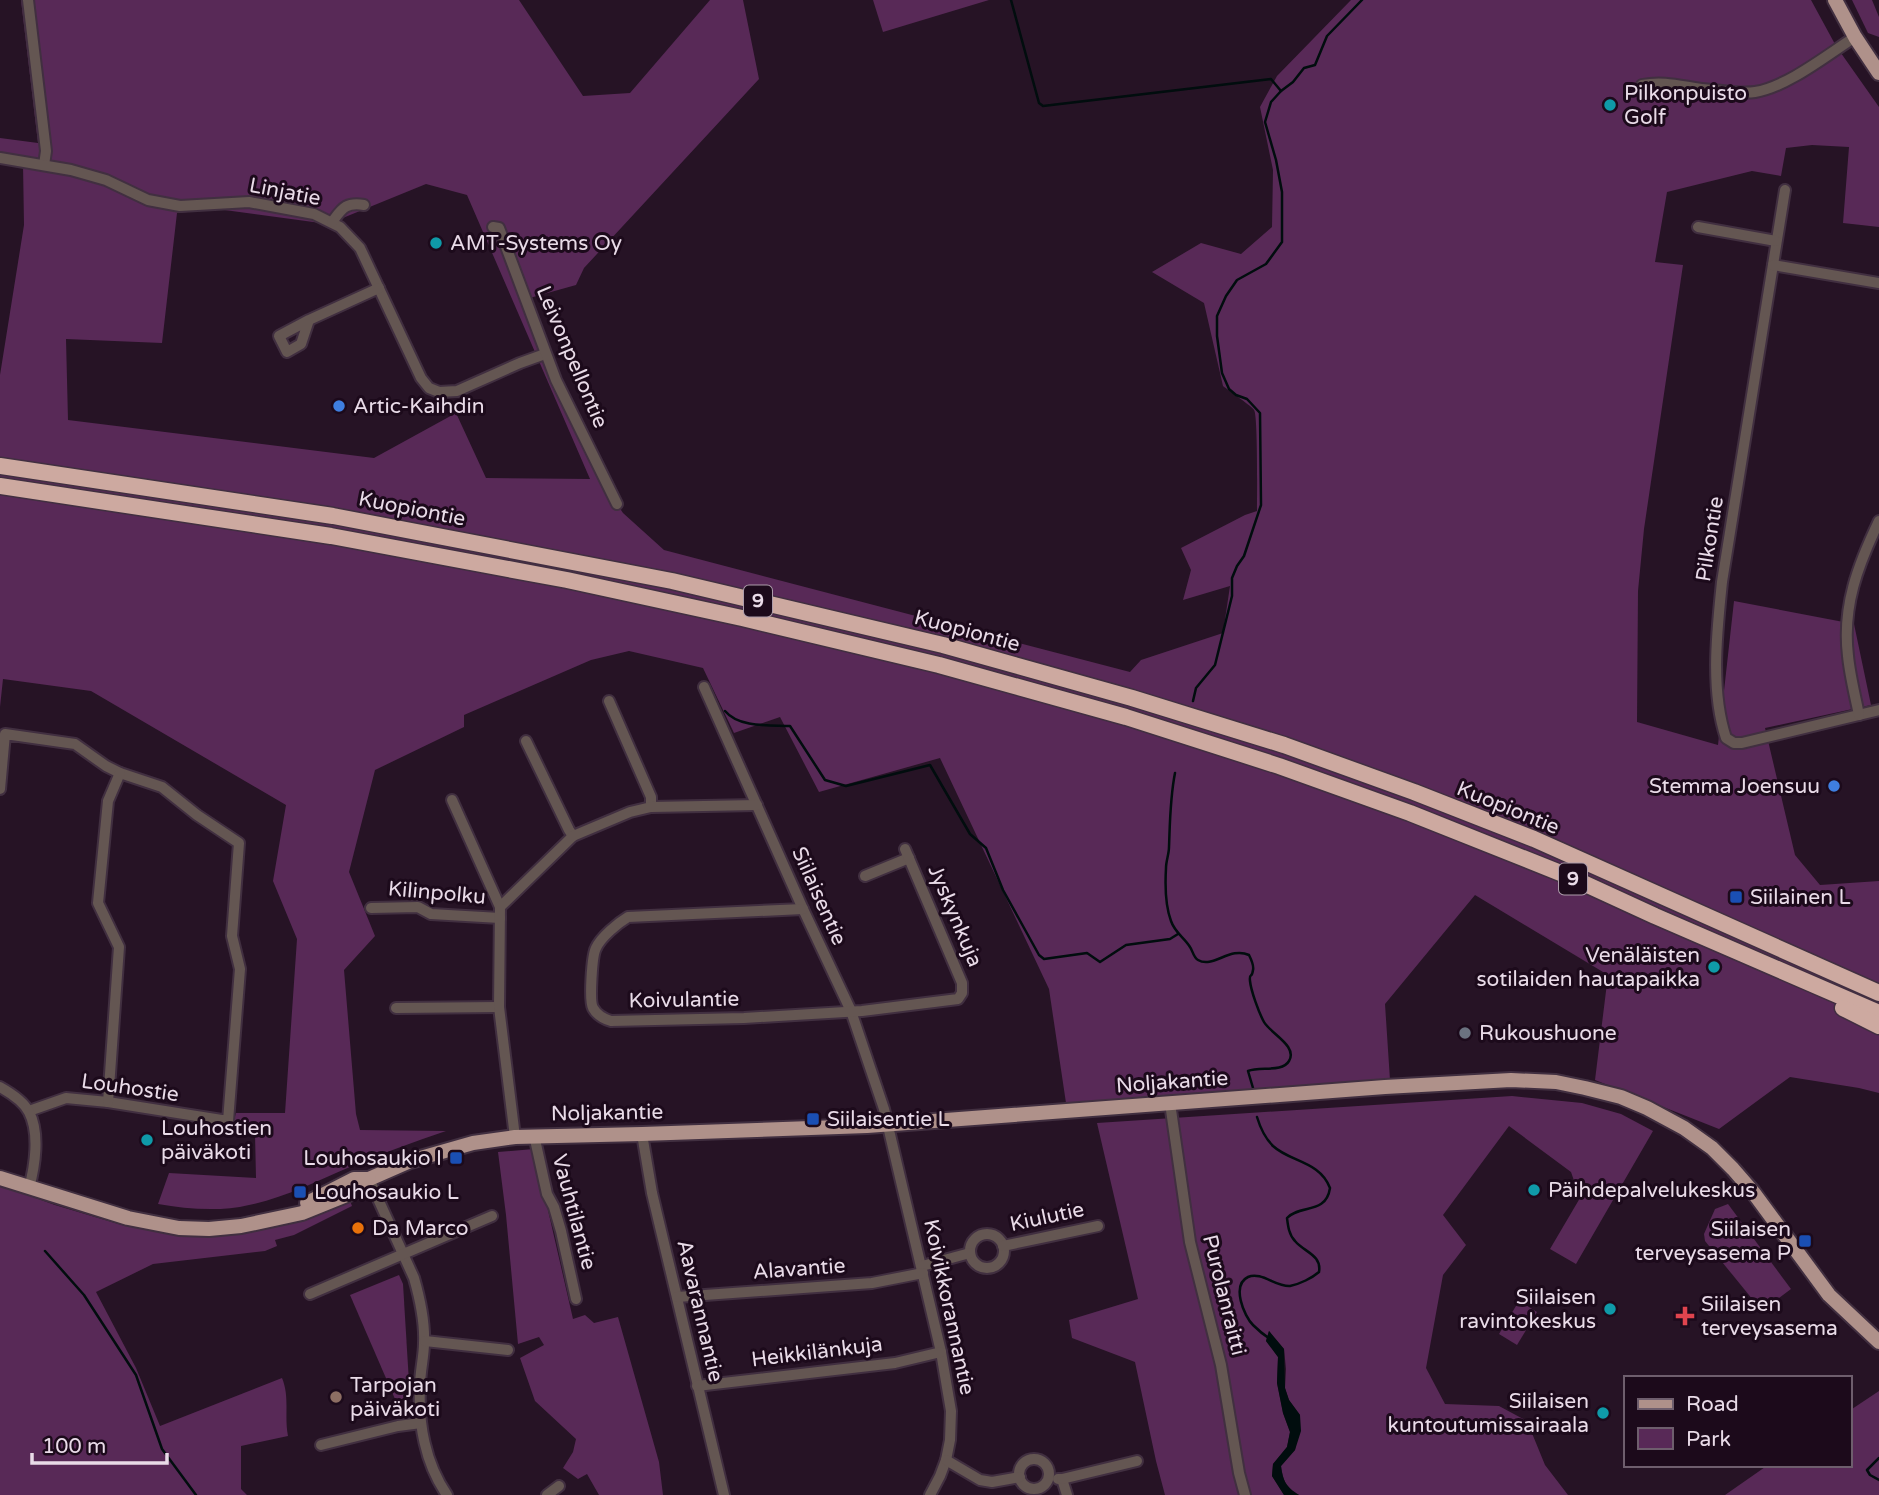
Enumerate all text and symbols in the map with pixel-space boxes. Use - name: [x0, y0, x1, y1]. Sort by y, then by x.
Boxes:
- place label: Pilkonpuisto Golf: [1624, 81, 1747, 130]
- marker: Pilkonpuisto Golf: [1602, 97, 1618, 113]
- street label: Linjatie: [247, 173, 323, 211]
- place label: AMT-Systems Oy: [450, 231, 622, 256]
- marker: AMT-Systems Oy: [428, 235, 444, 251]
- street label: Leivonpellontie: [531, 282, 613, 432]
- place label: Artic-Kaihdin: [353, 394, 485, 419]
- marker: Artic-Kaihdin: [331, 398, 347, 414]
- street label: Kuopiontie: [356, 486, 468, 532]
- street label: Pilkontie: [1691, 494, 1729, 583]
- road number: 9: [744, 586, 772, 616]
- street label: Kuopiontie: [911, 605, 1023, 657]
- place label: Stemma Joensuu: [1649, 774, 1820, 799]
- street label: Kuopiontie: [1453, 776, 1563, 840]
- marker: Stemma Joensuu: [1826, 778, 1842, 794]
- street label: Siilaisentie: [786, 843, 852, 949]
- street label: Jyskynkuja: [922, 861, 988, 971]
- road number: 9: [1559, 864, 1587, 894]
- street label: Kilinpolku: [387, 876, 487, 910]
- place label: Siilainen L: [1750, 885, 1851, 910]
- marker: Siilainen L: [1728, 889, 1744, 905]
- place label: Venäläisten sotilaiden hautapaikka: [1476, 943, 1700, 992]
- marker: Venäläisten sotilaiden hautapaikka: [1706, 959, 1722, 975]
- street label: Koivulantie: [628, 987, 740, 1013]
- place label: Rukoushuone: [1479, 1021, 1617, 1046]
- marker: Rukoushuone: [1457, 1025, 1473, 1041]
- street label: Noljakantie: [1115, 1066, 1229, 1098]
- street label: Louhostie: [80, 1069, 181, 1107]
- street label: Noljakantie: [551, 1100, 664, 1126]
- place label: Siilaisentie L: [827, 1107, 950, 1132]
- marker: Siilaisentie L: [805, 1111, 821, 1127]
- place label: Louhostien päiväkoti: [161, 1116, 272, 1165]
- marker: Louhostien päiväkoti: [139, 1132, 155, 1148]
- place label: Louhosaukio I: [303, 1146, 442, 1171]
- marker: Louhosaukio I: [448, 1150, 464, 1166]
- street label: Vauhtilantie: [547, 1152, 601, 1273]
- place label: Päihdepalvelukeskus: [1548, 1178, 1755, 1203]
- place label: Louhosaukio L: [314, 1180, 459, 1205]
- marker: Päihdepalvelukeskus: [1526, 1182, 1542, 1198]
- marker: Louhosaukio L: [292, 1184, 308, 1200]
- street label: Kiulutie: [1008, 1197, 1087, 1237]
- place label: Da Marco: [372, 1216, 469, 1241]
- street label: Koivikkorannantie: [918, 1217, 980, 1397]
- place label: Siilaisen terveysasema P: [1635, 1217, 1791, 1266]
- marker: Da Marco: [350, 1220, 366, 1236]
- street label: Purolanraitti: [1197, 1232, 1251, 1358]
- marker: Siilaisen terveysasema P: [1797, 1233, 1813, 1249]
- street label: Aavarannantie: [672, 1238, 729, 1385]
- street label: Alavantie: [752, 1253, 846, 1285]
- place label: Siilaisen ravintokeskus: [1459, 1285, 1596, 1334]
- place label: Siilaisen terveysasema: [1701, 1292, 1838, 1341]
- marker: Siilaisen ravintokeskus: [1602, 1301, 1618, 1317]
- marker: Siilaisen terveysasema: [1675, 1306, 1695, 1326]
- street label: Heikkilänkuja: [750, 1332, 884, 1372]
- place label: Tarpojan päiväkoti: [350, 1373, 440, 1422]
- legend: [1624, 1376, 1851, 1467]
- marker: Tarpojan päiväkoti: [328, 1389, 344, 1405]
- place label: Siilaisen kuntoutumissairaala: [1388, 1389, 1589, 1438]
- text: Road: [1686, 1392, 1739, 1417]
- marker: Siilaisen kuntoutumissairaala: [1595, 1405, 1611, 1421]
- scale bar: [32, 1422, 166, 1466]
- text: Park: [1686, 1427, 1731, 1452]
- text: 100 m: [42, 1434, 106, 1459]

